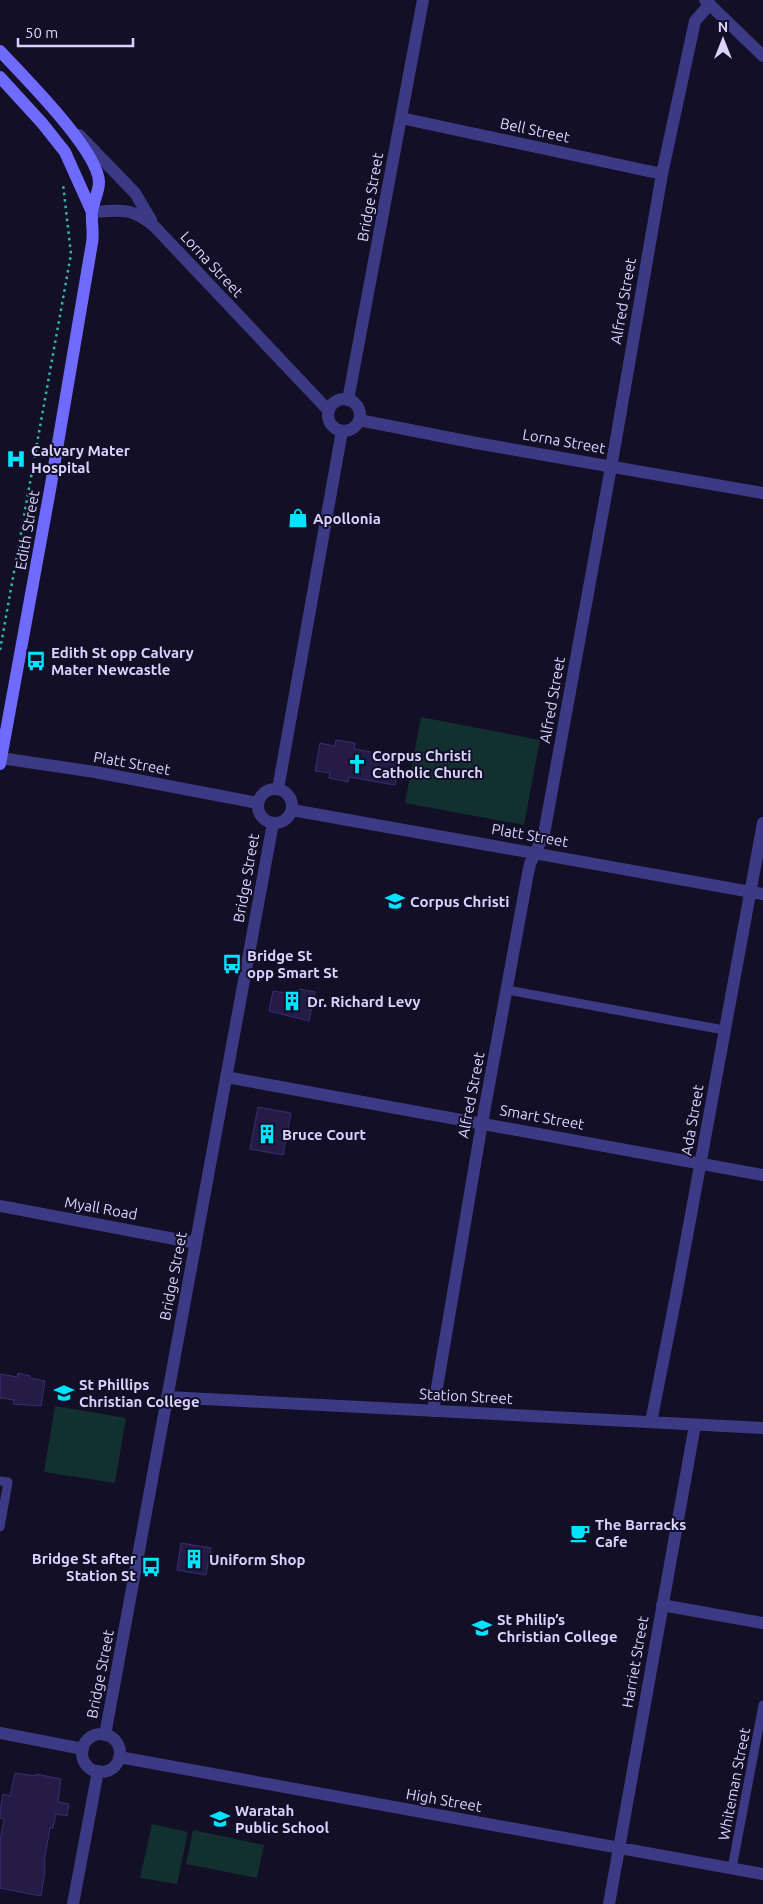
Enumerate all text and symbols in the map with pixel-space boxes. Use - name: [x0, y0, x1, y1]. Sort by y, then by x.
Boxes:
- scale bar: [18, 15, 132, 47]
- north arrow: [698, 15, 748, 65]
- text: N: [718, 19, 728, 35]
- text: 50 m: [25, 24, 58, 41]
- street label: Bell Street: [499, 114, 572, 146]
- street label: Bridge Street: [354, 151, 386, 243]
- street label: Lorna Street: [177, 228, 247, 300]
- street label: Alfred Street: [607, 256, 639, 346]
- street label: Lorna Street: [521, 425, 607, 457]
- place label: Calvary Mater Hospital: [31, 442, 131, 476]
- hospital icon: Calvary Mater Hospital: [5, 448, 27, 470]
- street label: Edith Street: [12, 489, 42, 571]
- shop icon: Apollonia: [287, 507, 309, 529]
- place label: Apollonia: [313, 510, 381, 527]
- place label: Edith St opp Calvary Mater Newcastle: [51, 644, 194, 678]
- bus stop icon: Edith St opp Calvary Mater Newcastle: [25, 650, 47, 672]
- street label: Alfred Street: [536, 655, 568, 745]
- place label: Corpus Christi Catholic Church: [372, 747, 483, 781]
- street label: Platt Street: [92, 748, 172, 778]
- church icon: Corpus Christi Catholic Church: [346, 753, 368, 775]
- street label: Platt Street: [490, 820, 570, 850]
- street label: Bridge Street: [230, 832, 262, 924]
- school or university icon: Corpus Christi: [384, 890, 406, 912]
- place label: Corpus Christi: [410, 893, 509, 910]
- place label: Bridge St opp Smart St: [247, 947, 339, 981]
- bus stop icon: Bridge St opp Smart St: [221, 953, 243, 975]
- building icon: Dr. Richard Levy: [281, 990, 303, 1012]
- place label: Dr. Richard Levy: [307, 993, 421, 1010]
- street label: Alfred Street: [454, 1050, 488, 1140]
- street label: Ada Street: [677, 1083, 707, 1157]
- street label: Smart Street: [498, 1101, 586, 1133]
- building icon: Bruce Court: [256, 1123, 278, 1145]
- place label: Bruce Court: [282, 1126, 367, 1143]
- street label: Myall Road: [63, 1193, 139, 1223]
- street label: Bridge Street: [156, 1230, 190, 1322]
- place label: St Phillips Christian College: [79, 1376, 200, 1410]
- school or university icon: St Phillips Christian College: [53, 1382, 75, 1404]
- street label: Station Street: [419, 1385, 513, 1407]
- place label: The Barracks Cafe: [595, 1516, 686, 1550]
- cafe icon: The Barracks Cafe: [569, 1522, 591, 1544]
- building icon: Uniform Shop: [183, 1548, 205, 1570]
- place label: Bridge St after Station St: [32, 1550, 137, 1584]
- place label: Uniform Shop: [209, 1551, 306, 1568]
- bus stop icon: Bridge St after Station St: [140, 1556, 162, 1578]
- place label: St Philip’s Christian College: [497, 1611, 618, 1645]
- street label: Harriet Street: [619, 1615, 651, 1709]
- school or university icon: St Philip’s Christian College: [471, 1617, 493, 1639]
- street label: Bridge Street: [83, 1628, 117, 1720]
- street label: Whiteman Street: [715, 1726, 753, 1842]
- street label: High Street: [405, 1785, 483, 1815]
- place label: Waratah Public School: [235, 1802, 330, 1836]
- school or university icon: Waratah Public School: [209, 1808, 231, 1830]

